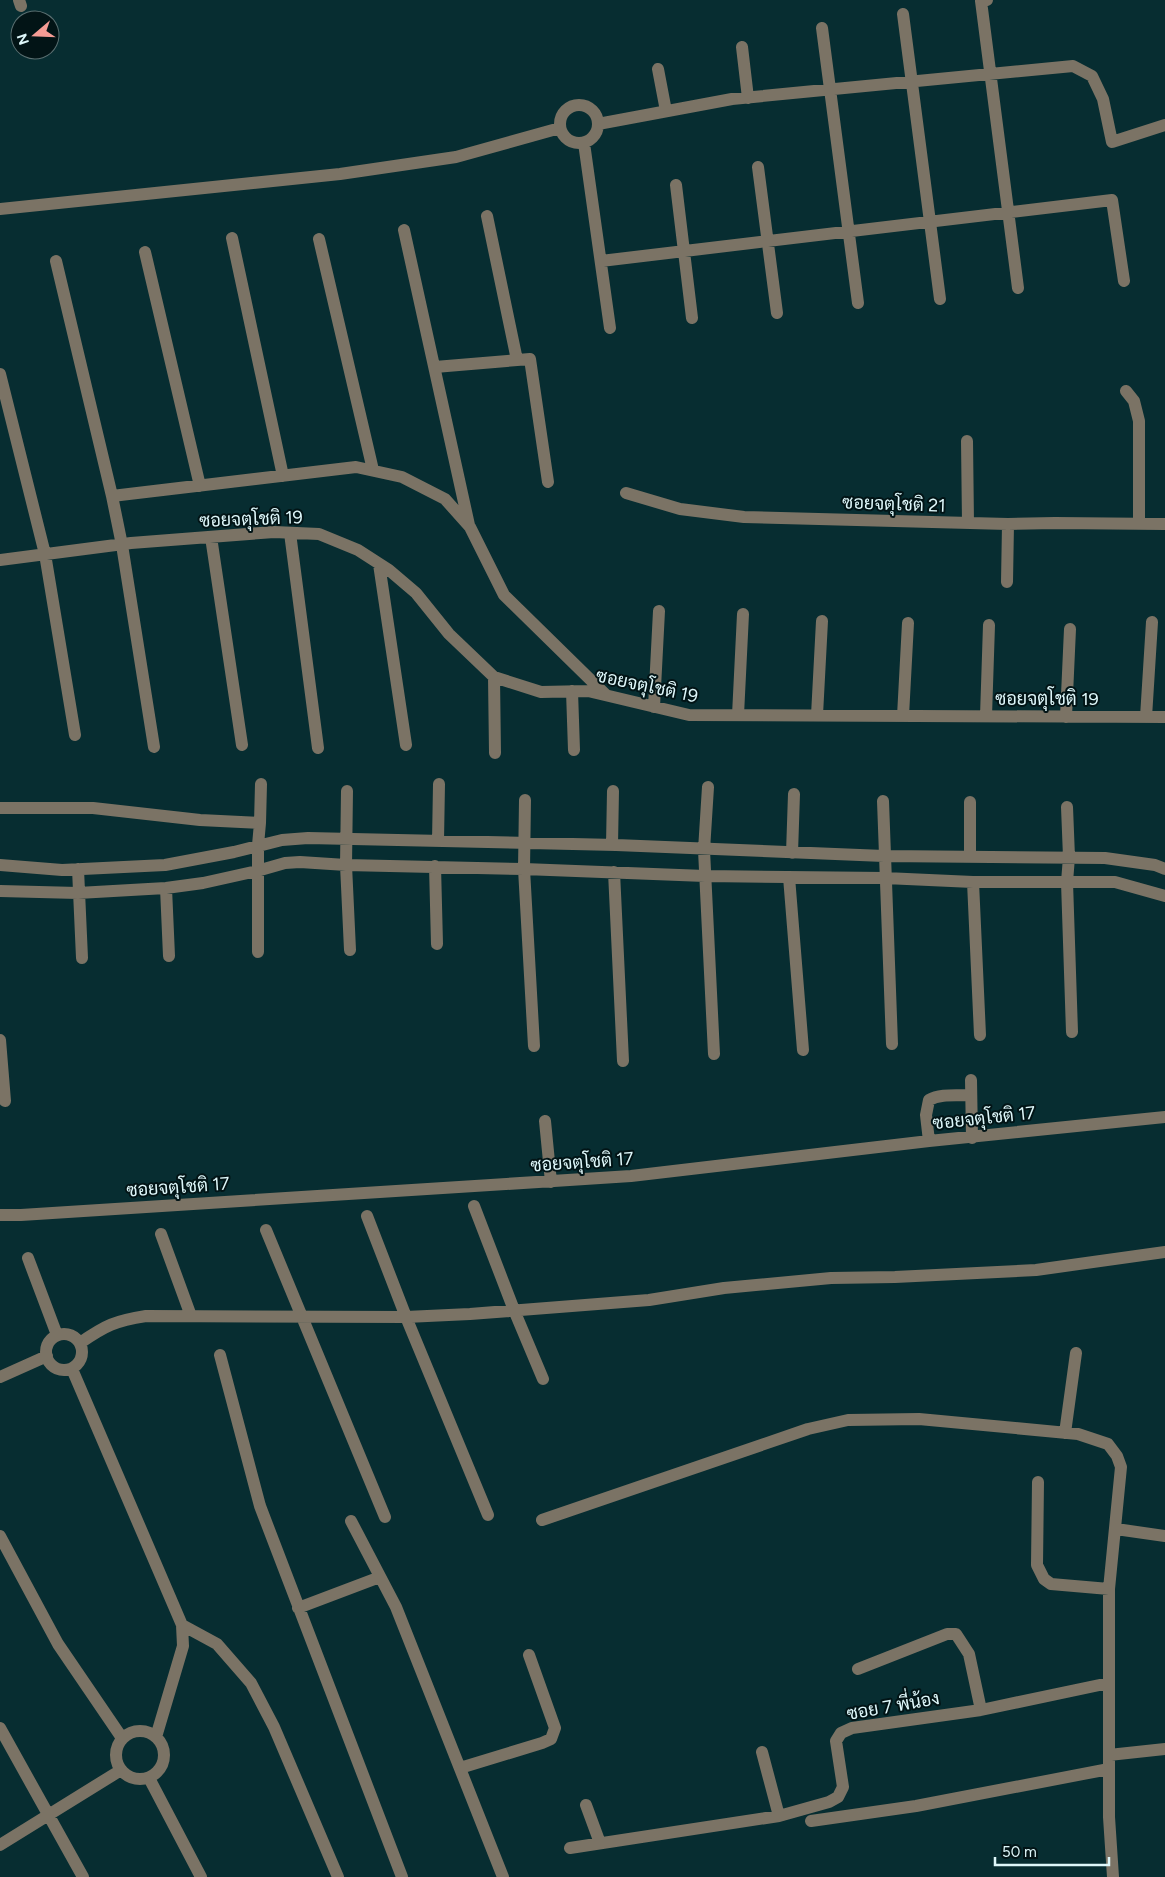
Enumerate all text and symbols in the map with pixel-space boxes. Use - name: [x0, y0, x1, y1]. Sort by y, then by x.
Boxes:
- north arrow: [10, 10, 60, 60]
- text: N: [13, 31, 33, 47]
- street label: ซอยจตุโชติ 21: [842, 489, 946, 518]
- street label: ซอยจตุโชติ 19: [199, 504, 303, 533]
- street label: ซอยจตุโชติ 19: [594, 663, 700, 709]
- street label: ซอยจตุโชติ 19: [995, 686, 1099, 711]
- street label: ซอยจตุโชติ 17: [931, 1100, 1037, 1135]
- street label: ซอยจตุโชติ 17: [530, 1145, 635, 1178]
- street label: ซอยจตุโชติ 17: [126, 1170, 231, 1203]
- street label: ซอย 7 พี่น้อง: [844, 1682, 941, 1725]
- scale bar: [995, 1834, 1109, 1866]
- text: 50 m: [1002, 1843, 1037, 1861]

